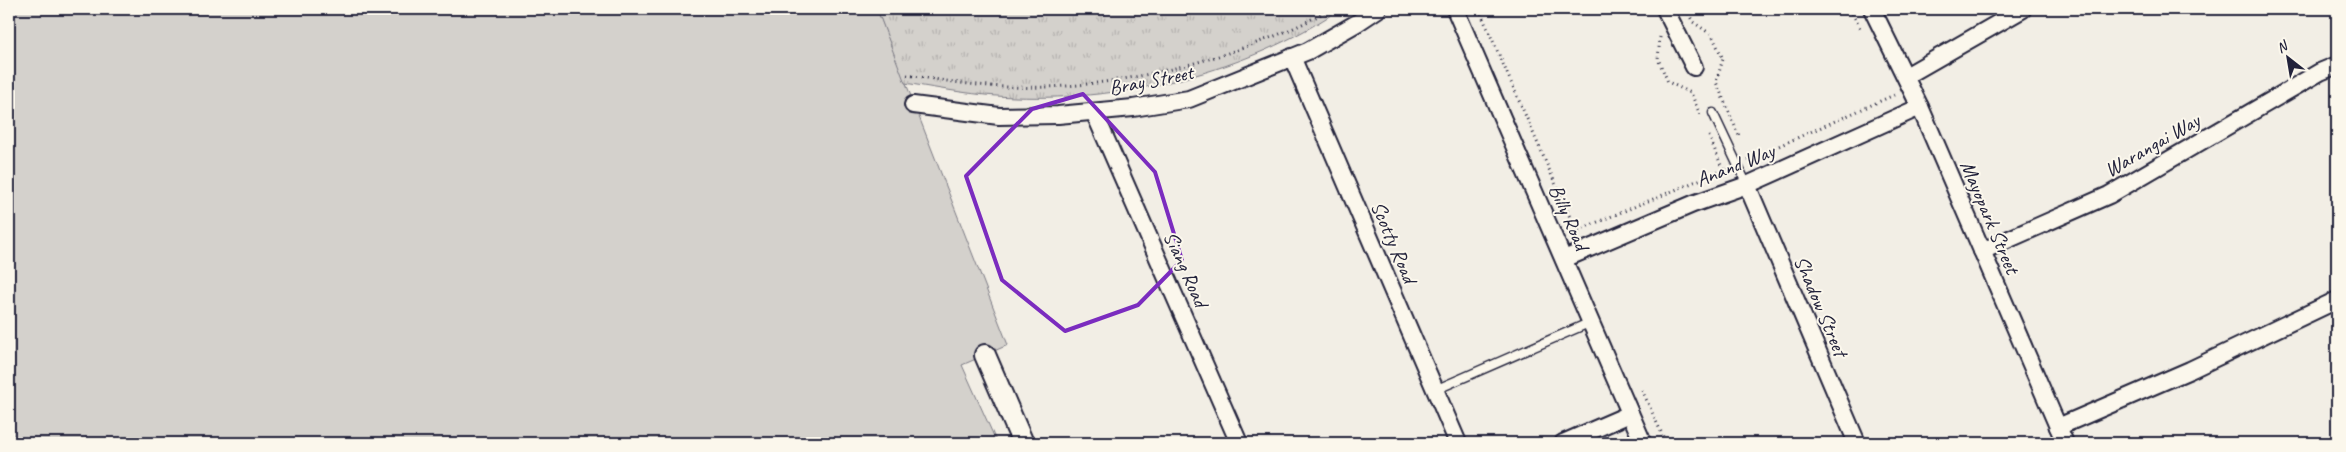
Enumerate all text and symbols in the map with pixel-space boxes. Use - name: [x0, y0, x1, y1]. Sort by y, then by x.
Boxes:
- north arrow: [2264, 32, 2314, 82]
- text: N: [2273, 37, 2292, 57]
- street label: Bray Street: [1107, 59, 1197, 101]
- street label: Warangai Way: [2100, 106, 2206, 183]
- street label: Anand Way: [1692, 137, 1780, 192]
- street label: Mayopark Street: [1954, 156, 2026, 279]
- street label: Billy Road: [1543, 180, 1596, 257]
- street label: Scotty Road: [1365, 197, 1424, 290]
- street label: Siang Road: [1158, 227, 1215, 313]
- street label: Shadow Street: [1788, 252, 1855, 363]

